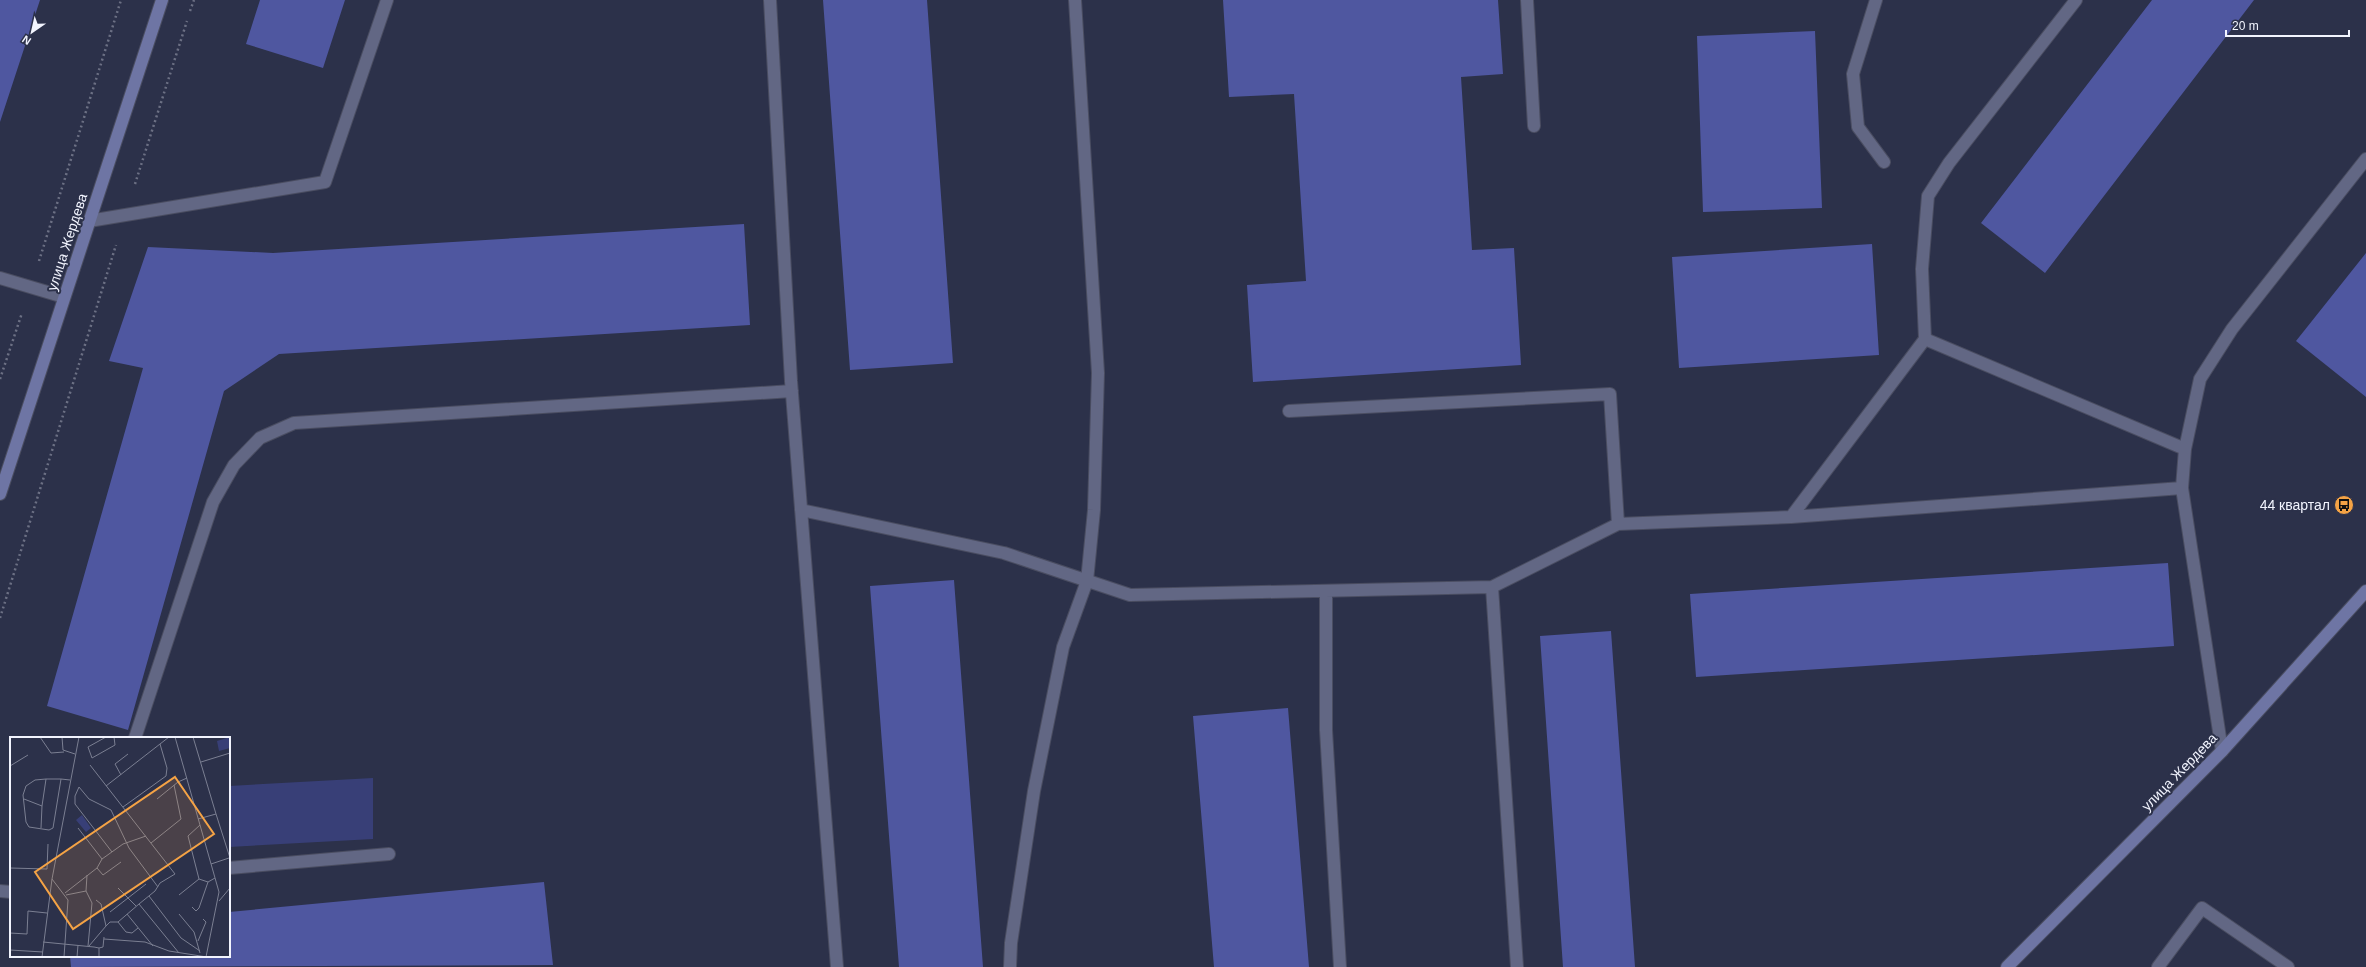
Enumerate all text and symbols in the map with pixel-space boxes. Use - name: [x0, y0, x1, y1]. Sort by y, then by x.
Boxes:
- north arrow: [12, 12, 52, 52]
- scale bar: [2226, 12, 2349, 38]
- text: 20 m: [2232, 19, 2259, 33]
- text: N: [20, 33, 33, 47]
- street label: улица Жердева: [44, 191, 90, 293]
- bus stop icon: 44 квартал: [2333, 494, 2355, 516]
- place label: 44 квартал: [2260, 497, 2330, 513]
- street label: улица Жердева: [2138, 730, 2220, 814]
- inset map: [10, 737, 230, 957]

